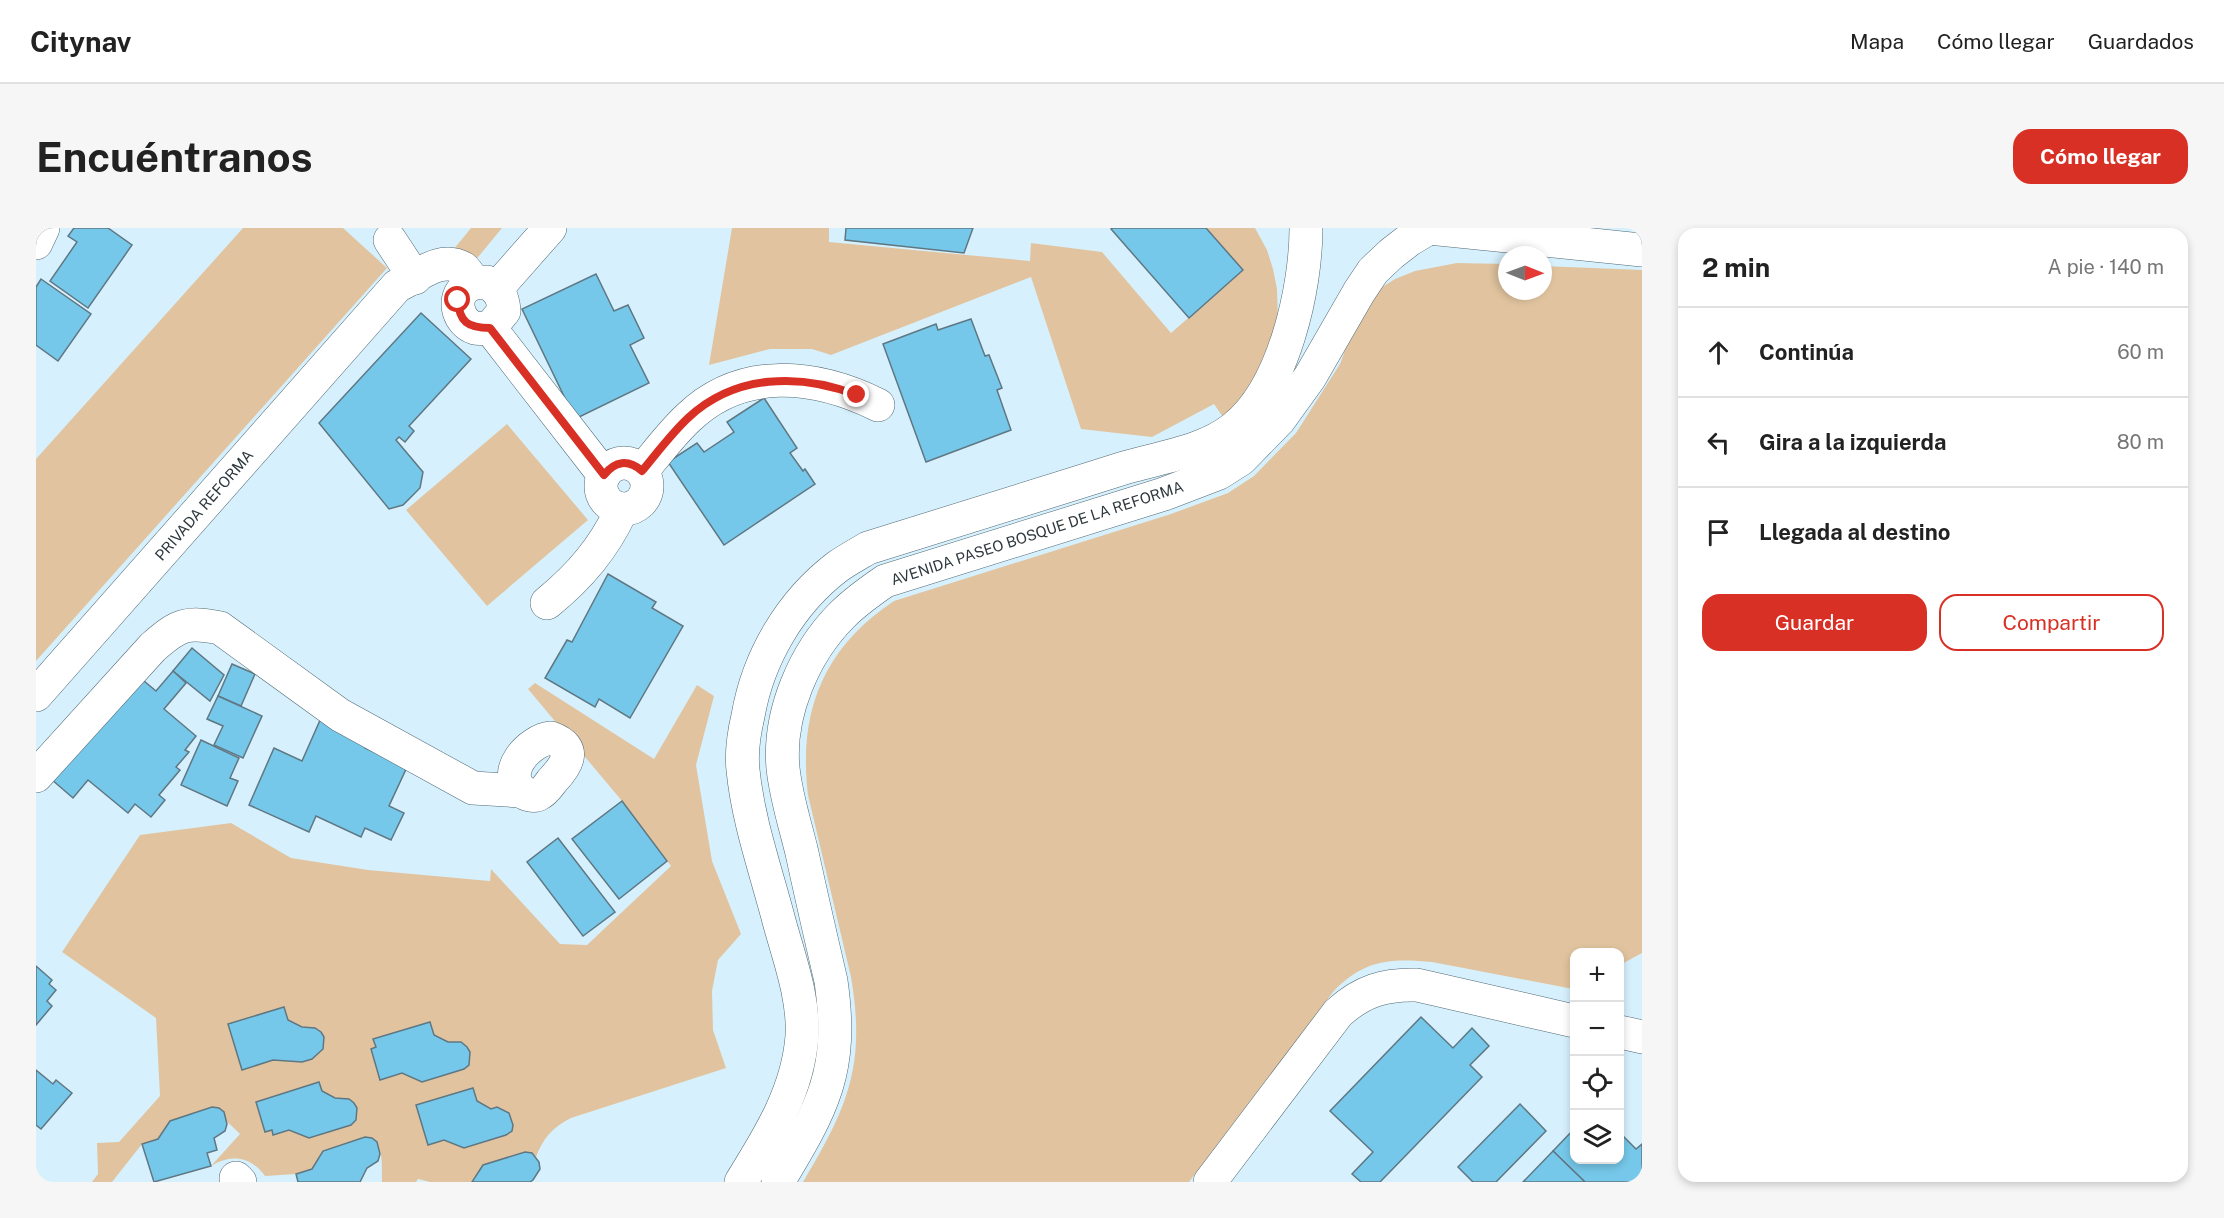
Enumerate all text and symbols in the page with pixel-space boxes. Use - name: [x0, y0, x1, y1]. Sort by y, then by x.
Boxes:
- text: Citynav: [30, 25, 131, 58]
- text: Mapa: [1850, 29, 1904, 54]
- text: Cómo llegar: [1937, 29, 2055, 54]
- text: Guardados: [2088, 29, 2194, 54]
- button: Cómo llegar: [2013, 129, 2188, 184]
- text: Encuéntranos: [36, 132, 313, 181]
- north arrow: [1498, 246, 1552, 300]
- text: 2 min: [1702, 252, 1770, 283]
- text: A pie · 140 m: [2048, 255, 2164, 279]
- route start: [444, 286, 470, 312]
- icon: ahead: [1702, 336, 1735, 369]
- text: Continúa: [1759, 339, 1854, 365]
- text: 60 m: [2117, 340, 2164, 364]
- route end: [843, 381, 869, 407]
- icon: left: [1702, 426, 1735, 459]
- text: Gira a la izquierda: [1759, 429, 1946, 455]
- text: 80 m: [2117, 430, 2164, 454]
- street label: PRIVADA REFORMA: [151, 446, 257, 564]
- street label: AVENIDA PASEO BOSQUE DE LA REFORMA: [889, 477, 1186, 588]
- icon: arrive: [1702, 516, 1735, 549]
- text: Llegada al destino: [1759, 519, 1950, 545]
- button: Guardar: [1702, 594, 1927, 651]
- button: Compartir: [1939, 594, 2164, 651]
- map controls: [1570, 948, 1624, 1164]
- button: +: [1570, 948, 1624, 1002]
- button: −: [1570, 1002, 1624, 1056]
- button: locate: [1570, 1056, 1624, 1110]
- button: layers: [1570, 1110, 1624, 1164]

